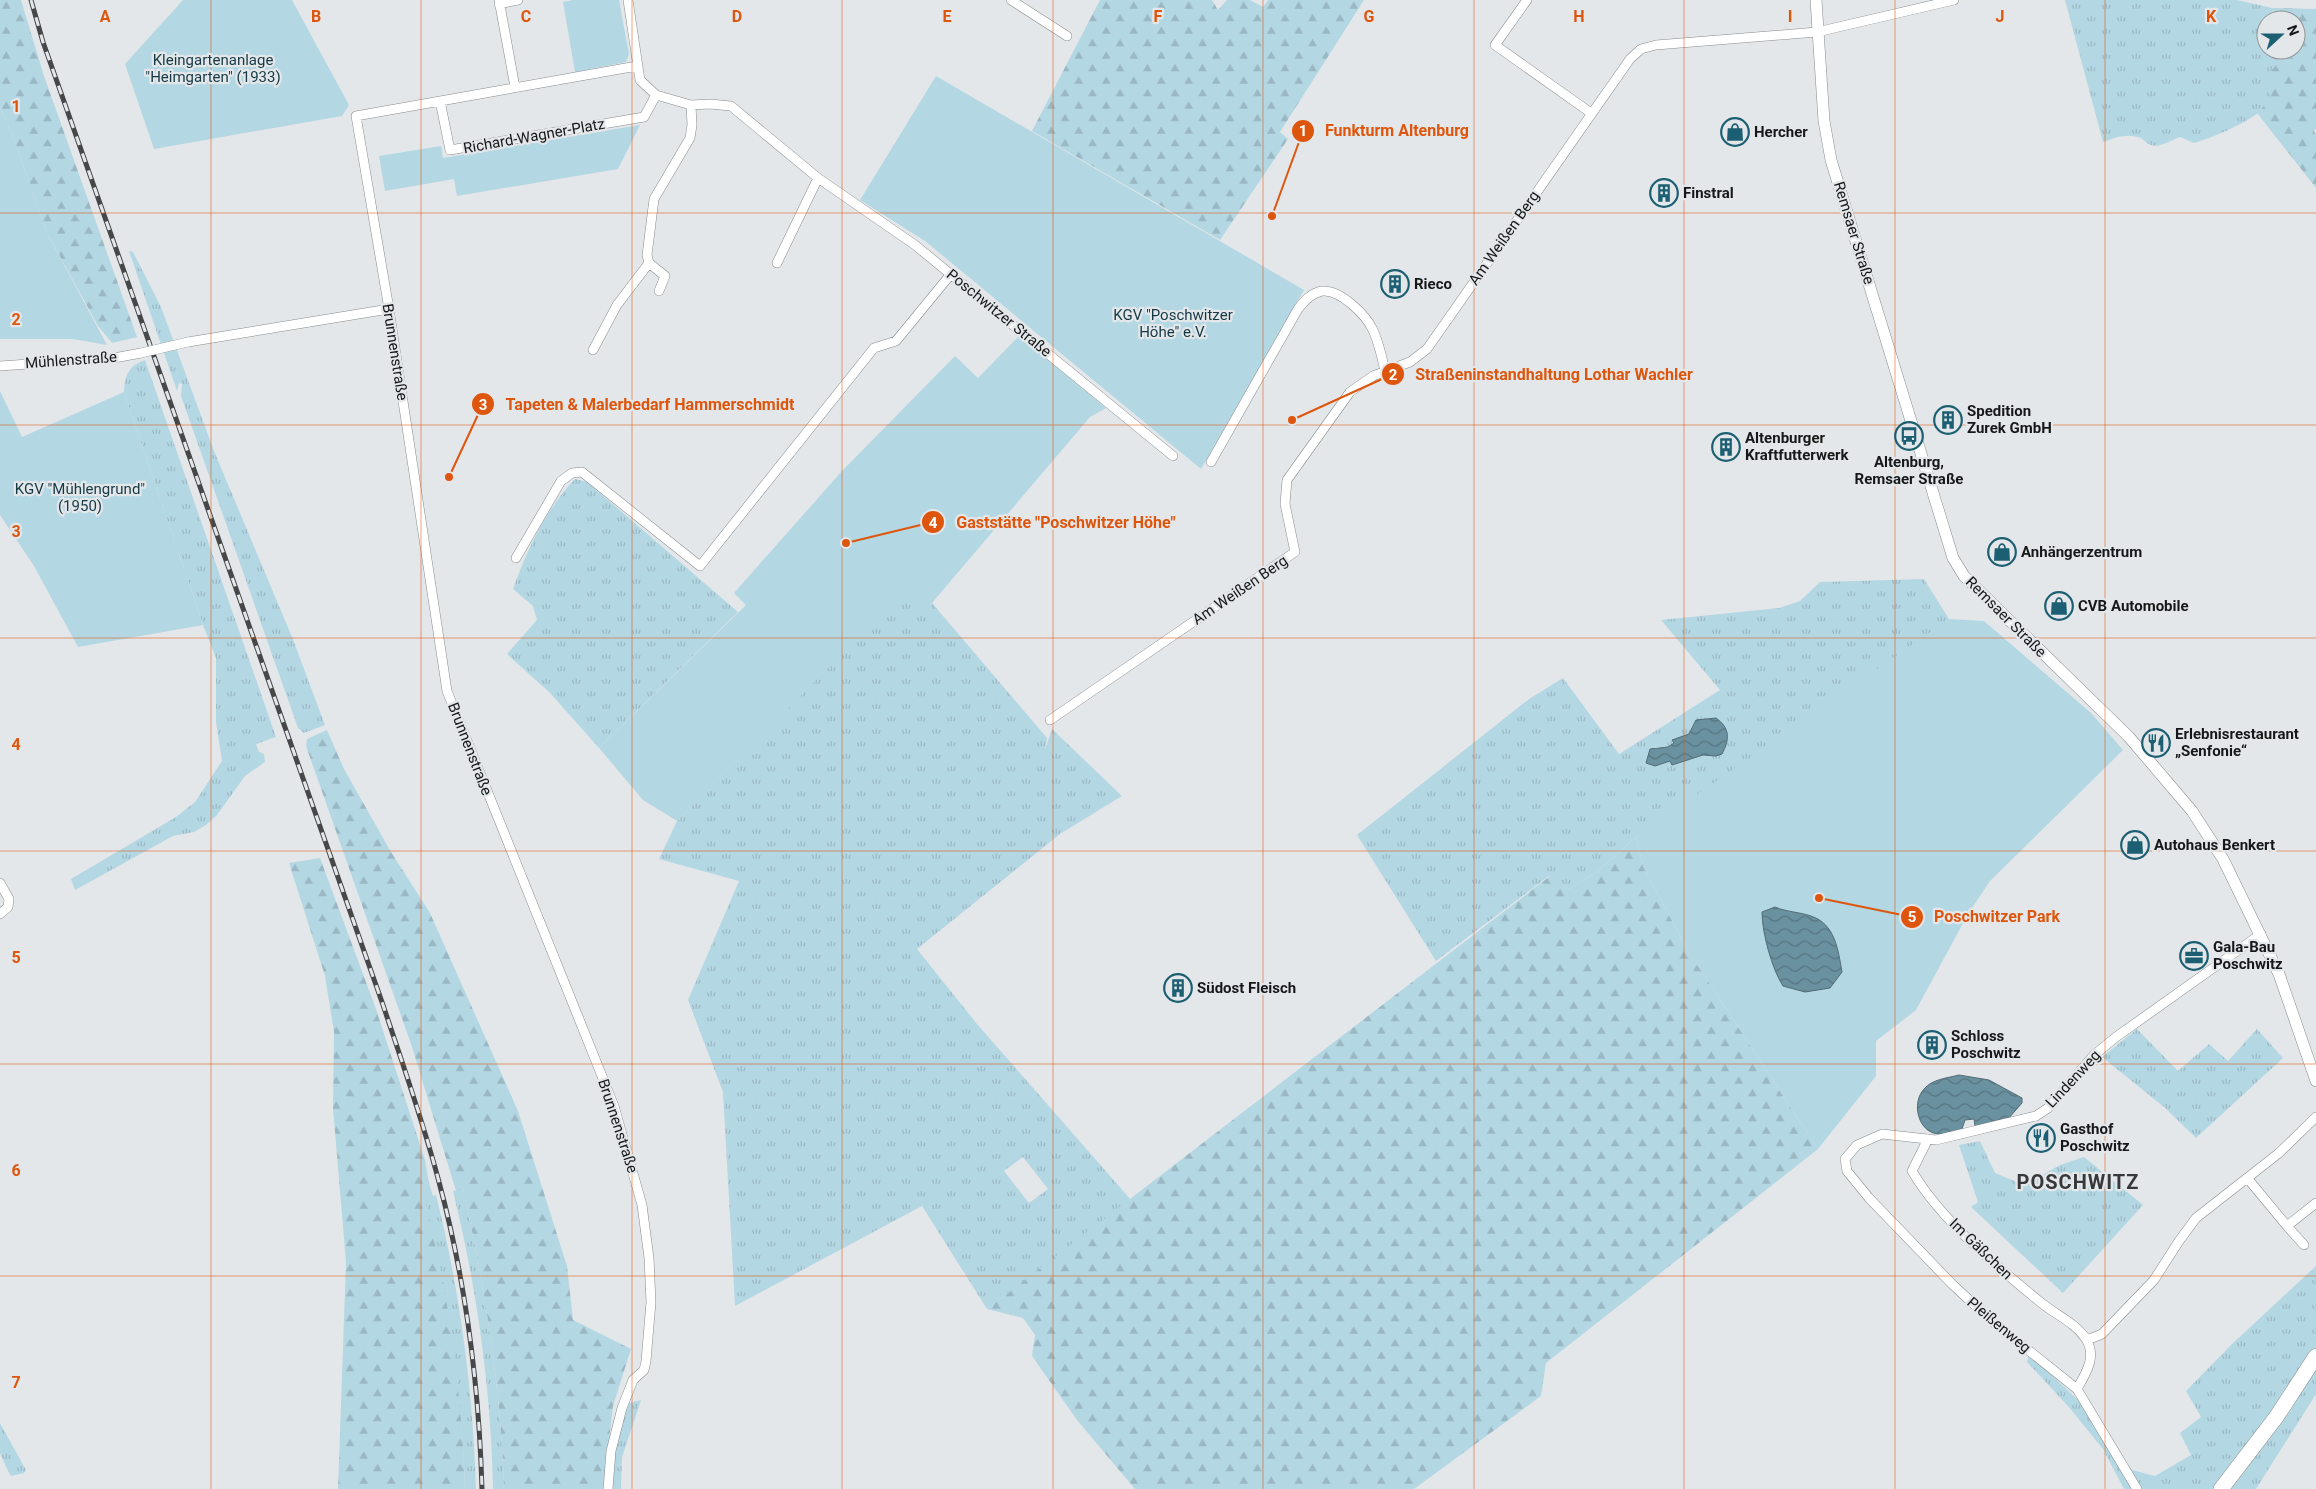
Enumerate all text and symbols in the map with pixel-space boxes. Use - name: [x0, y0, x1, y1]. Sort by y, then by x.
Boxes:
- text: A: [100, 7, 111, 26]
- text: B: [311, 7, 321, 26]
- text: C: [521, 7, 531, 26]
- text: D: [732, 7, 742, 26]
- text: E: [943, 7, 952, 26]
- text: F: [1154, 7, 1163, 26]
- text: G: [1364, 7, 1375, 26]
- text: H: [1573, 7, 1585, 26]
- text: I: [1788, 7, 1792, 26]
- text: J: [1996, 7, 2004, 26]
- text: K: [2206, 7, 2217, 26]
- north arrow: [2256, 10, 2306, 60]
- text: N: [2284, 23, 2302, 38]
- park label: Kleingartenanlage "Heimgarten" (1933): [145, 51, 281, 86]
- text: 1: [11, 97, 21, 116]
- street label: Richard-Wagner-Platz: [462, 115, 606, 157]
- callout: Funkturm Altenburg: [1290, 115, 1479, 146]
- shop icon: Hercher: [1720, 117, 1750, 147]
- text: Funkturm Altenburg: [1325, 121, 1469, 140]
- text: 1: [1299, 122, 1307, 140]
- place label: Hercher: [1754, 123, 1808, 141]
- building icon: Finstral: [1649, 178, 1679, 208]
- street label: Remsaer Straße: [1830, 179, 1878, 287]
- place label: Finstral: [1683, 184, 1734, 202]
- street label: Am Weißen Berg: [1465, 187, 1543, 289]
- street label: Poschwitzer Straße: [943, 265, 1055, 361]
- building icon: Rieco: [1380, 269, 1410, 299]
- place label: Rieco: [1414, 275, 1452, 293]
- street label: Brunnenstraße: [378, 302, 412, 402]
- park label: KGV "Poschwitzer Höhe" e.V.: [1113, 306, 1233, 341]
- text: 2: [11, 310, 21, 329]
- street label: Mühlenstraße: [24, 348, 118, 372]
- callout: Straßeninstandhaltung Lothar Wachler: [1380, 359, 1703, 390]
- text: Straßeninstandhaltung Lothar Wachler: [1415, 365, 1693, 384]
- text: 2: [1389, 366, 1398, 384]
- callout: Tapeten & Malerbedarf Hammerschmidt: [471, 389, 804, 420]
- text: Tapeten & Malerbedarf Hammerschmidt: [506, 395, 795, 414]
- text: 3: [479, 396, 487, 414]
- place label: Spedition Zurek GmbH: [1967, 402, 2052, 437]
- building icon: Spedition Zurek GmbH: [1933, 405, 1963, 435]
- bus stop icon: Altenburg, Remsaer Straße: [1894, 421, 1924, 451]
- place label: Altenburger Kraftfutterwerk: [1745, 429, 1850, 464]
- building icon: Altenburger Kraftfutterwerk: [1711, 432, 1741, 462]
- place label: Altenburg, Remsaer Straße: [1855, 453, 1963, 488]
- park label: KGV "Mühlengrund" (1950): [15, 480, 145, 515]
- callout: Gaststätte "Poschwitzer Höhe": [921, 507, 1185, 538]
- text: Gaststätte "Poschwitzer Höhe": [956, 513, 1176, 532]
- text: 4: [929, 514, 938, 532]
- text: 3: [11, 522, 21, 541]
- shop icon: Anhängerzentrum: [1987, 537, 2017, 567]
- place label: Anhängerzentrum: [2021, 543, 2142, 561]
- street label: Am Weißen Berg: [1189, 552, 1291, 628]
- street label: Remsaer Straße: [1962, 573, 2050, 661]
- shop icon: CVB Automobile: [2044, 591, 2074, 621]
- place label: CVB Automobile: [2078, 597, 2189, 615]
- street label: Brunnenstraße: [444, 700, 496, 798]
- place label: Erlebnisrestaurant „Senfonie“: [2175, 725, 2299, 760]
- restaurant icon: Erlebnisrestaurant „Senfonie“: [2141, 728, 2171, 758]
- text: 4: [11, 735, 21, 754]
- shop icon: Autohaus Benkert: [2120, 830, 2150, 860]
- place label: Autohaus Benkert: [2154, 836, 2275, 854]
- callout: Poschwitzer Park: [1900, 901, 2070, 932]
- text: Poschwitzer Park: [1934, 907, 2060, 926]
- text: 5: [1908, 908, 1916, 926]
- place label: Gala-Bau Poschwitz: [2213, 938, 2283, 973]
- office icon: Gala-Bau Poschwitz: [2179, 941, 2209, 971]
- text: 5: [11, 948, 21, 967]
- building icon: Südost Fleisch: [1163, 973, 1193, 1003]
- place label: Südost Fleisch: [1197, 979, 1296, 997]
- place label: Schloss Poschwitz: [1951, 1027, 2021, 1062]
- building icon: Schloss Poschwitz: [1917, 1030, 1947, 1060]
- street label: Lindenweg: [2042, 1046, 2104, 1112]
- street label: Brunnenstraße: [594, 1077, 642, 1175]
- place label: Gasthof Poschwitz: [2060, 1120, 2130, 1155]
- restaurant icon: Gasthof Poschwitz: [2026, 1123, 2056, 1153]
- text: 6: [11, 1161, 21, 1180]
- district label: POSCHWITZ: [2017, 1170, 2139, 1194]
- street label: Im Gäßchen: [1946, 1215, 2016, 1283]
- street label: Pleißenweg: [1964, 1293, 2034, 1357]
- text: 7: [11, 1373, 21, 1392]

